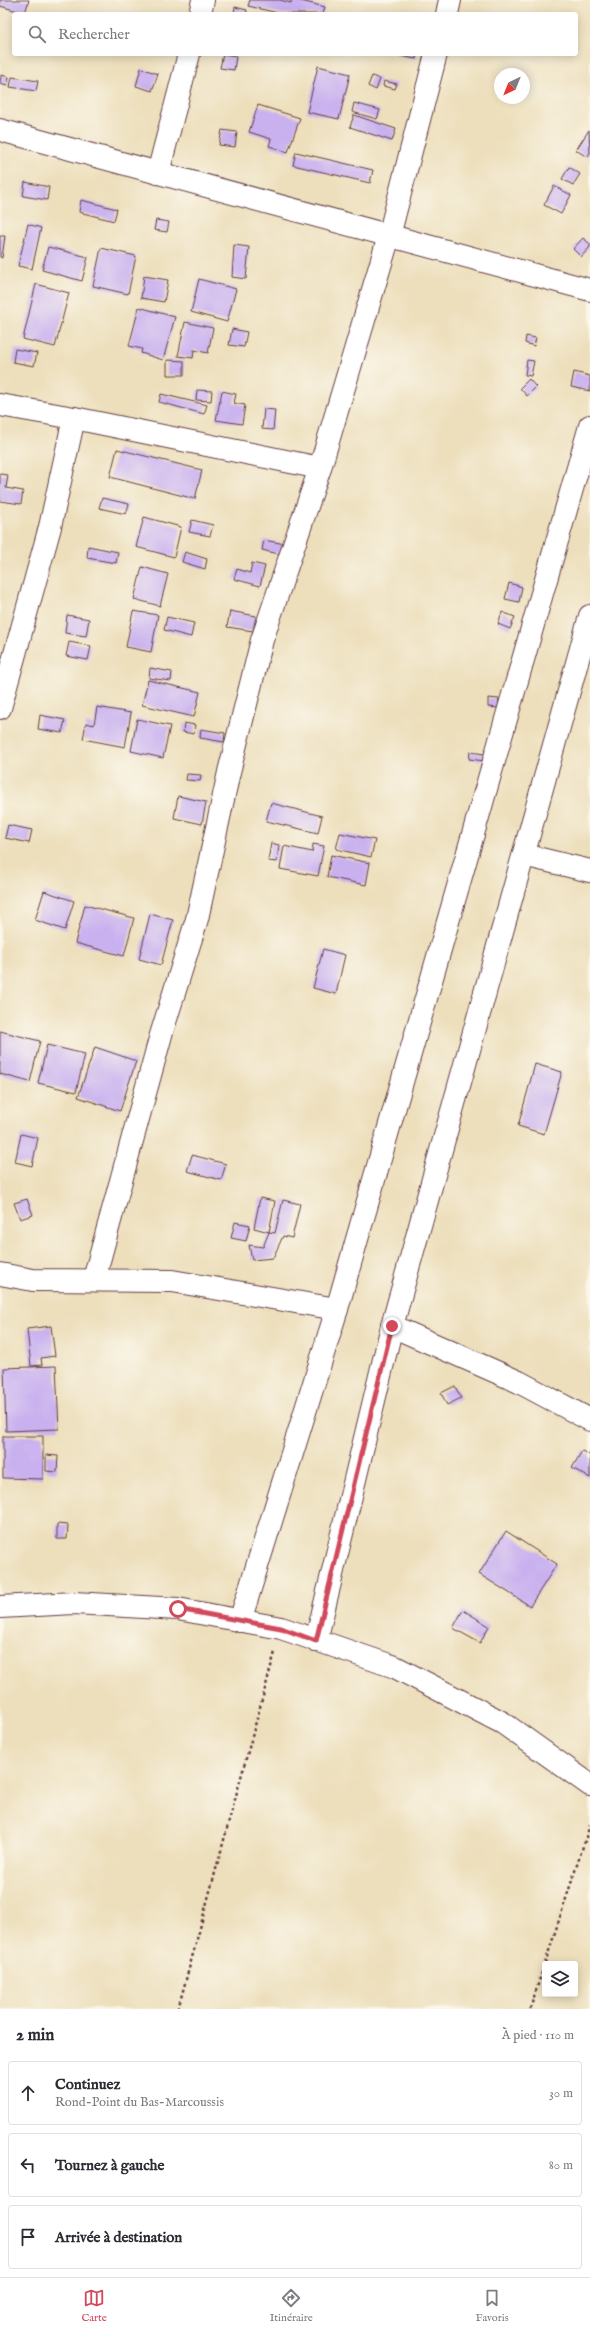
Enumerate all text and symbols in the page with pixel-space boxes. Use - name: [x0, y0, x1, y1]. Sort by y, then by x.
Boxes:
- search box: [12, 12, 578, 56]
- icon: search: [26, 23, 48, 45]
- text: Rechercher: [58, 25, 130, 44]
- north arrow: [494, 68, 530, 104]
- route end: [383, 1317, 401, 1335]
- route start: [169, 1600, 187, 1618]
- map controls: [542, 1961, 578, 1997]
- button: layers: [542, 1961, 578, 1997]
- text: 2 min: [16, 2025, 54, 2046]
- text: À pied · 110 m: [502, 2027, 574, 2044]
- text: Continuez: [55, 2075, 120, 2094]
- icon: ahead: [17, 2082, 39, 2104]
- text: 30 m: [549, 2085, 573, 2102]
- text: Rond-Point du Bas-Marcoussis: [55, 2094, 224, 2111]
- icon: left: [17, 2154, 39, 2176]
- text: Tournez à gauche: [55, 2156, 164, 2175]
- text: 80 m: [549, 2157, 573, 2174]
- icon: arrive: [17, 2226, 39, 2248]
- text: Arrivée à destination: [55, 2228, 182, 2247]
- tab: Carte: [81, 2287, 107, 2325]
- tab: Itinéraire: [270, 2287, 313, 2325]
- tab: Favoris: [476, 2287, 509, 2325]

